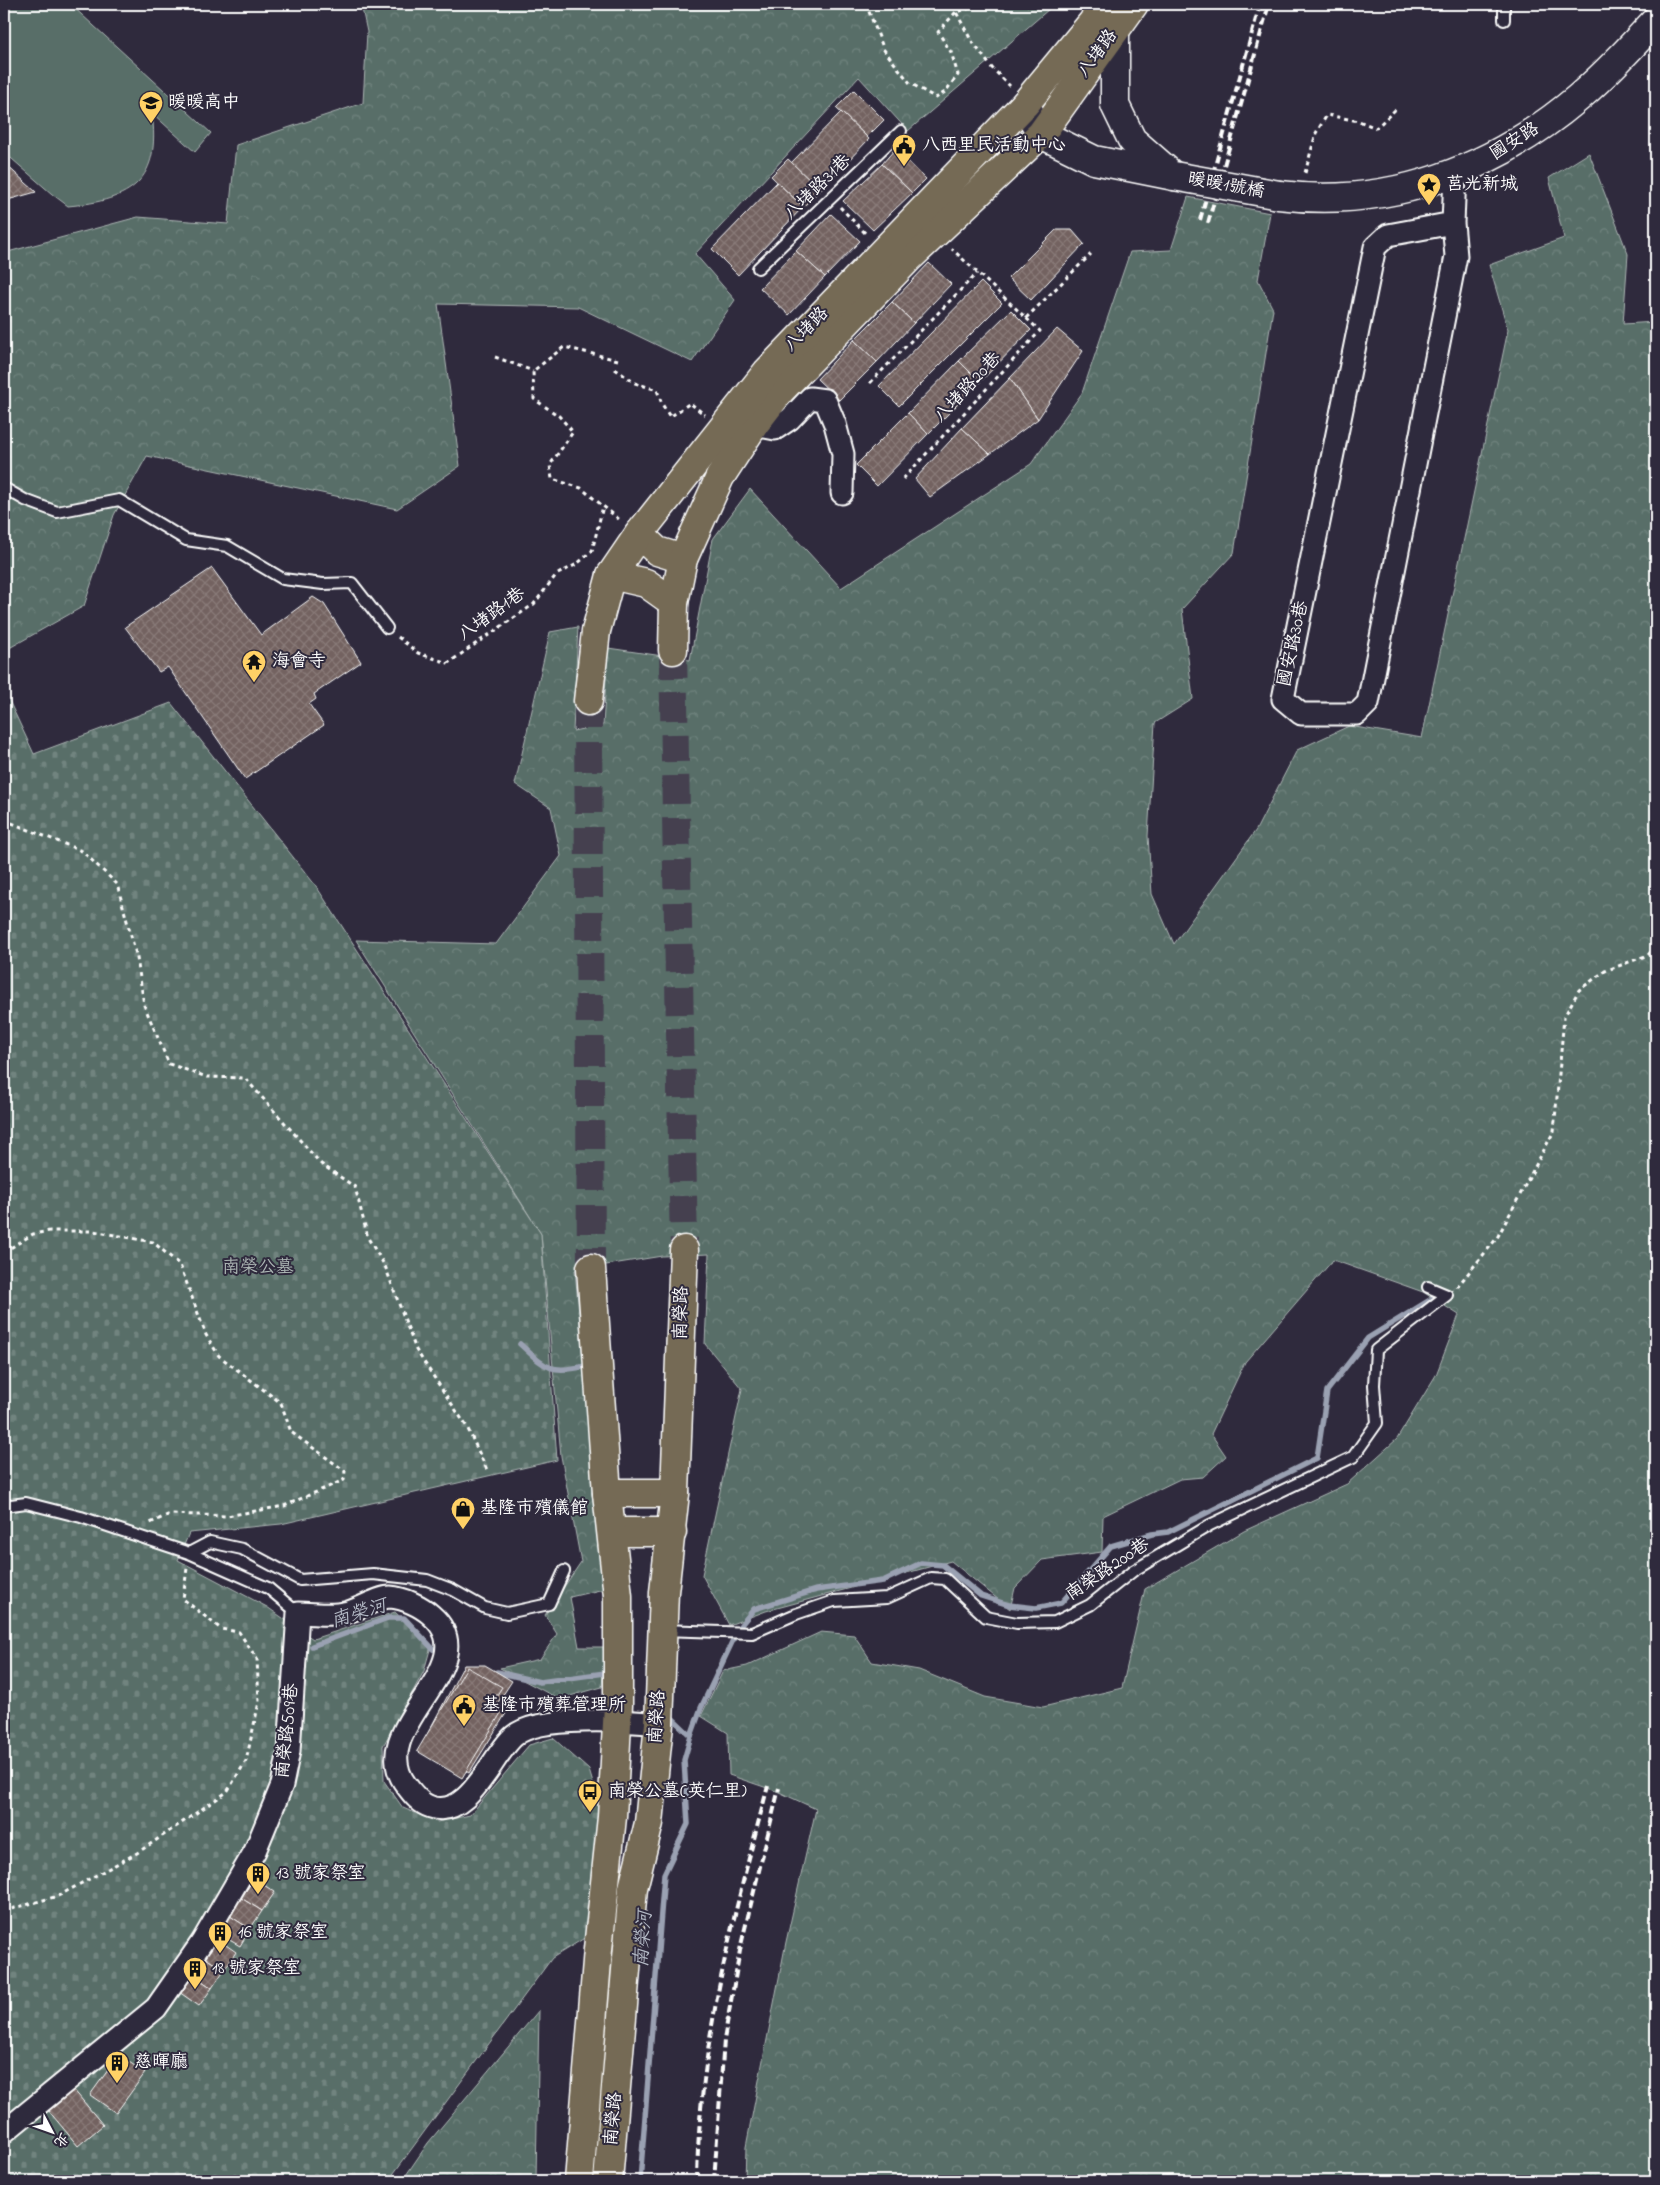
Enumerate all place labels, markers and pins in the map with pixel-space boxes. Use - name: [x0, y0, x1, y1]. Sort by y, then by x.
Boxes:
- school or university icon: 暖暖高中: [138, 90, 164, 124]
- place label: 暖暖高中: [168, 90, 240, 116]
- public building icon: 八西里民活動中心: [891, 133, 917, 167]
- place label: 八西里民活動中心: [922, 133, 1066, 159]
- place icon: 莒光新城: [1416, 172, 1442, 206]
- place label: 莒光新城: [1446, 172, 1518, 198]
- temple icon: 海會寺: [241, 649, 267, 683]
- place label: 海會寺: [272, 649, 326, 675]
- shop icon: 基隆市殯儀館: [450, 1496, 476, 1530]
- place label: 基隆市殯儀館: [480, 1496, 588, 1522]
- public building icon: 基隆市殯葬管理所: [451, 1693, 477, 1727]
- place label: 基隆市殯葬管理所: [482, 1693, 626, 1719]
- bus stop icon: 南榮公墓(英仁里): [577, 1779, 603, 1813]
- place label: 南榮公墓(英仁里): [608, 1779, 747, 1805]
- building icon: 13 號家祭室: [245, 1861, 271, 1895]
- place label: 13 號家祭室: [276, 1861, 366, 1887]
- building icon: 16 號家祭室: [207, 1920, 233, 1954]
- place label: 16 號家祭室: [238, 1920, 328, 1946]
- building icon: 18 號家祭室: [182, 1956, 208, 1990]
- place label: 18 號家祭室: [212, 1956, 301, 1982]
- building icon: 慈暉廳: [104, 2050, 130, 2084]
- place label: 慈暉廳: [134, 2050, 188, 2076]

